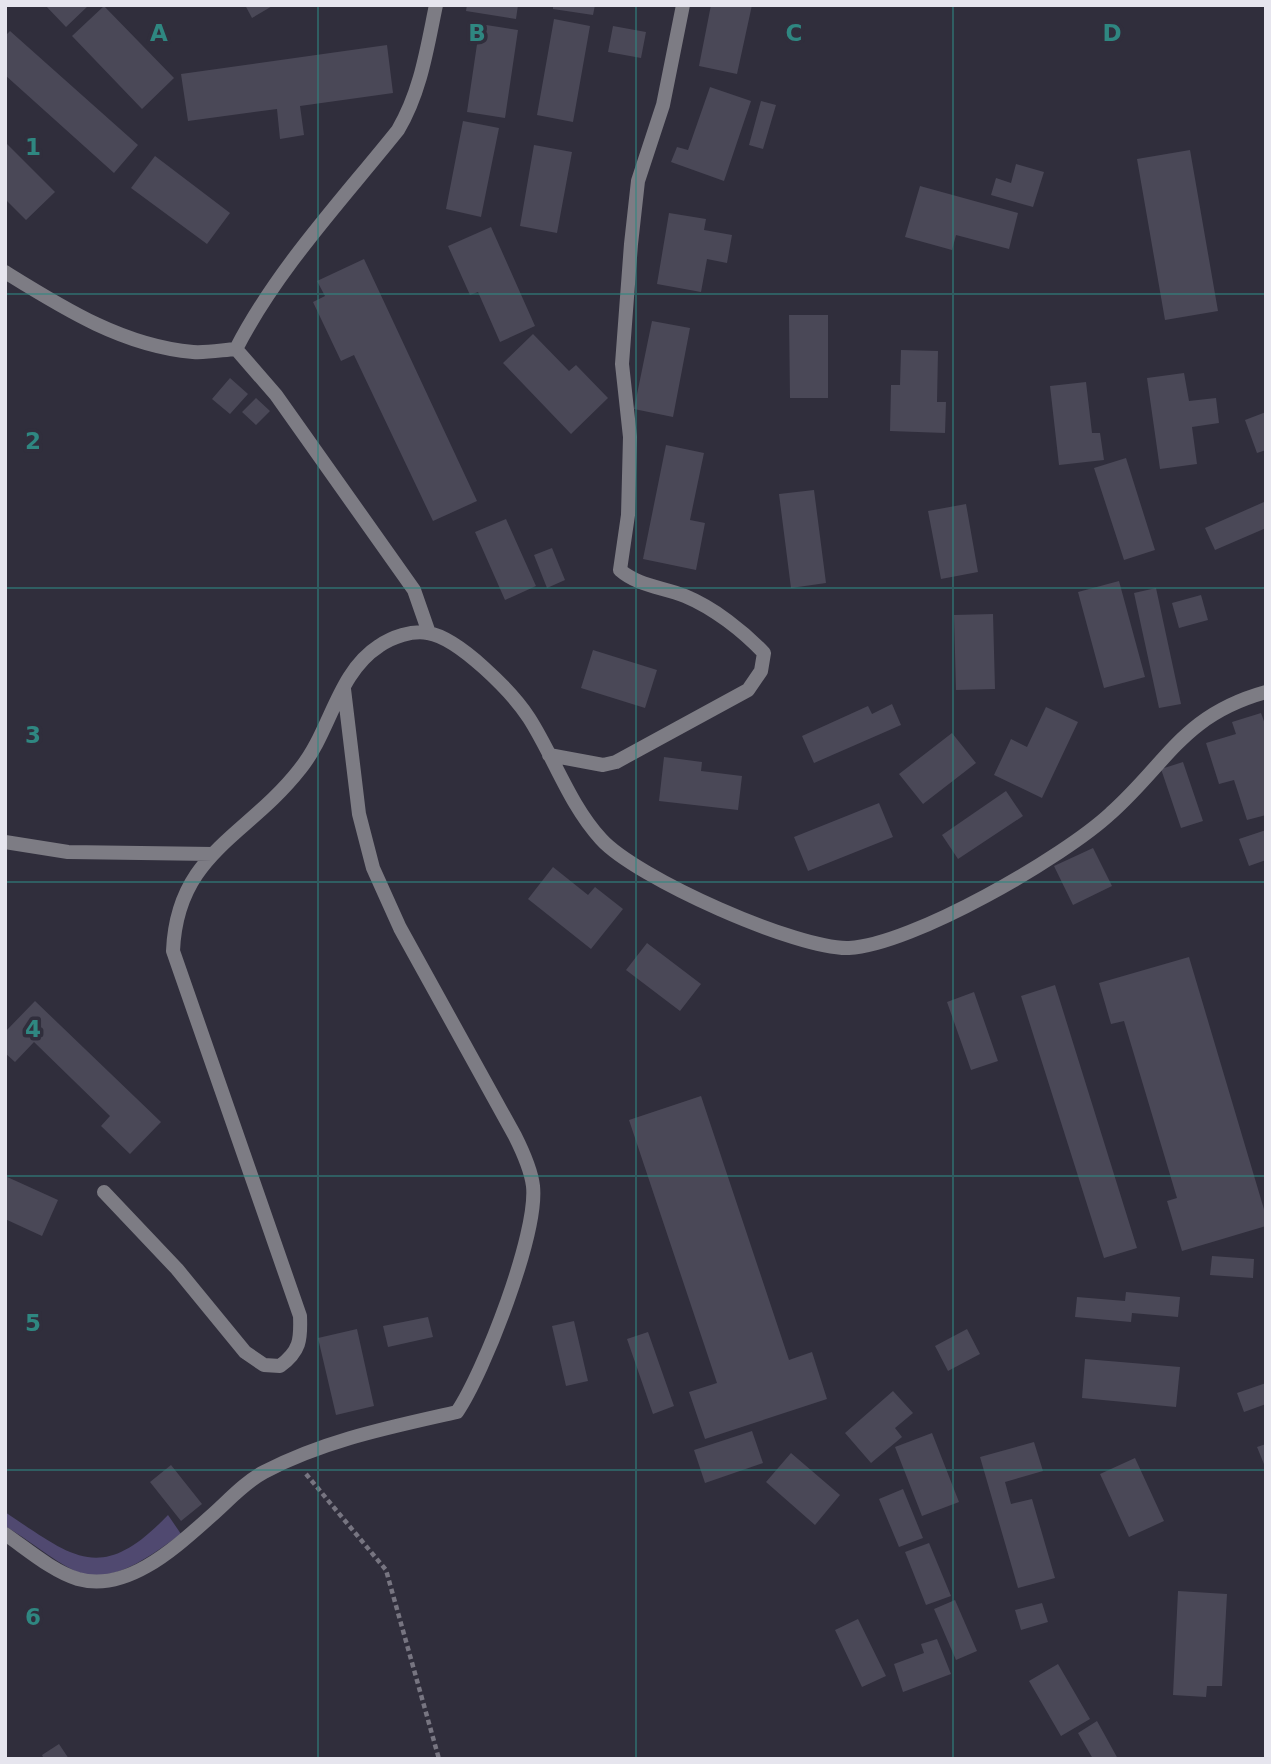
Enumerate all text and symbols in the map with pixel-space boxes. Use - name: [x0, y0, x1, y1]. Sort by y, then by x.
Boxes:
- text: A: [150, 20, 168, 46]
- text: B: [468, 20, 486, 46]
- text: C: [786, 20, 802, 46]
- text: D: [1102, 20, 1122, 46]
- text: 1: [25, 134, 41, 160]
- text: 2: [25, 428, 41, 454]
- text: 3: [25, 722, 41, 748]
- text: 4: [25, 1016, 41, 1042]
- text: 5: [25, 1310, 41, 1336]
- text: 6: [25, 1604, 41, 1630]

